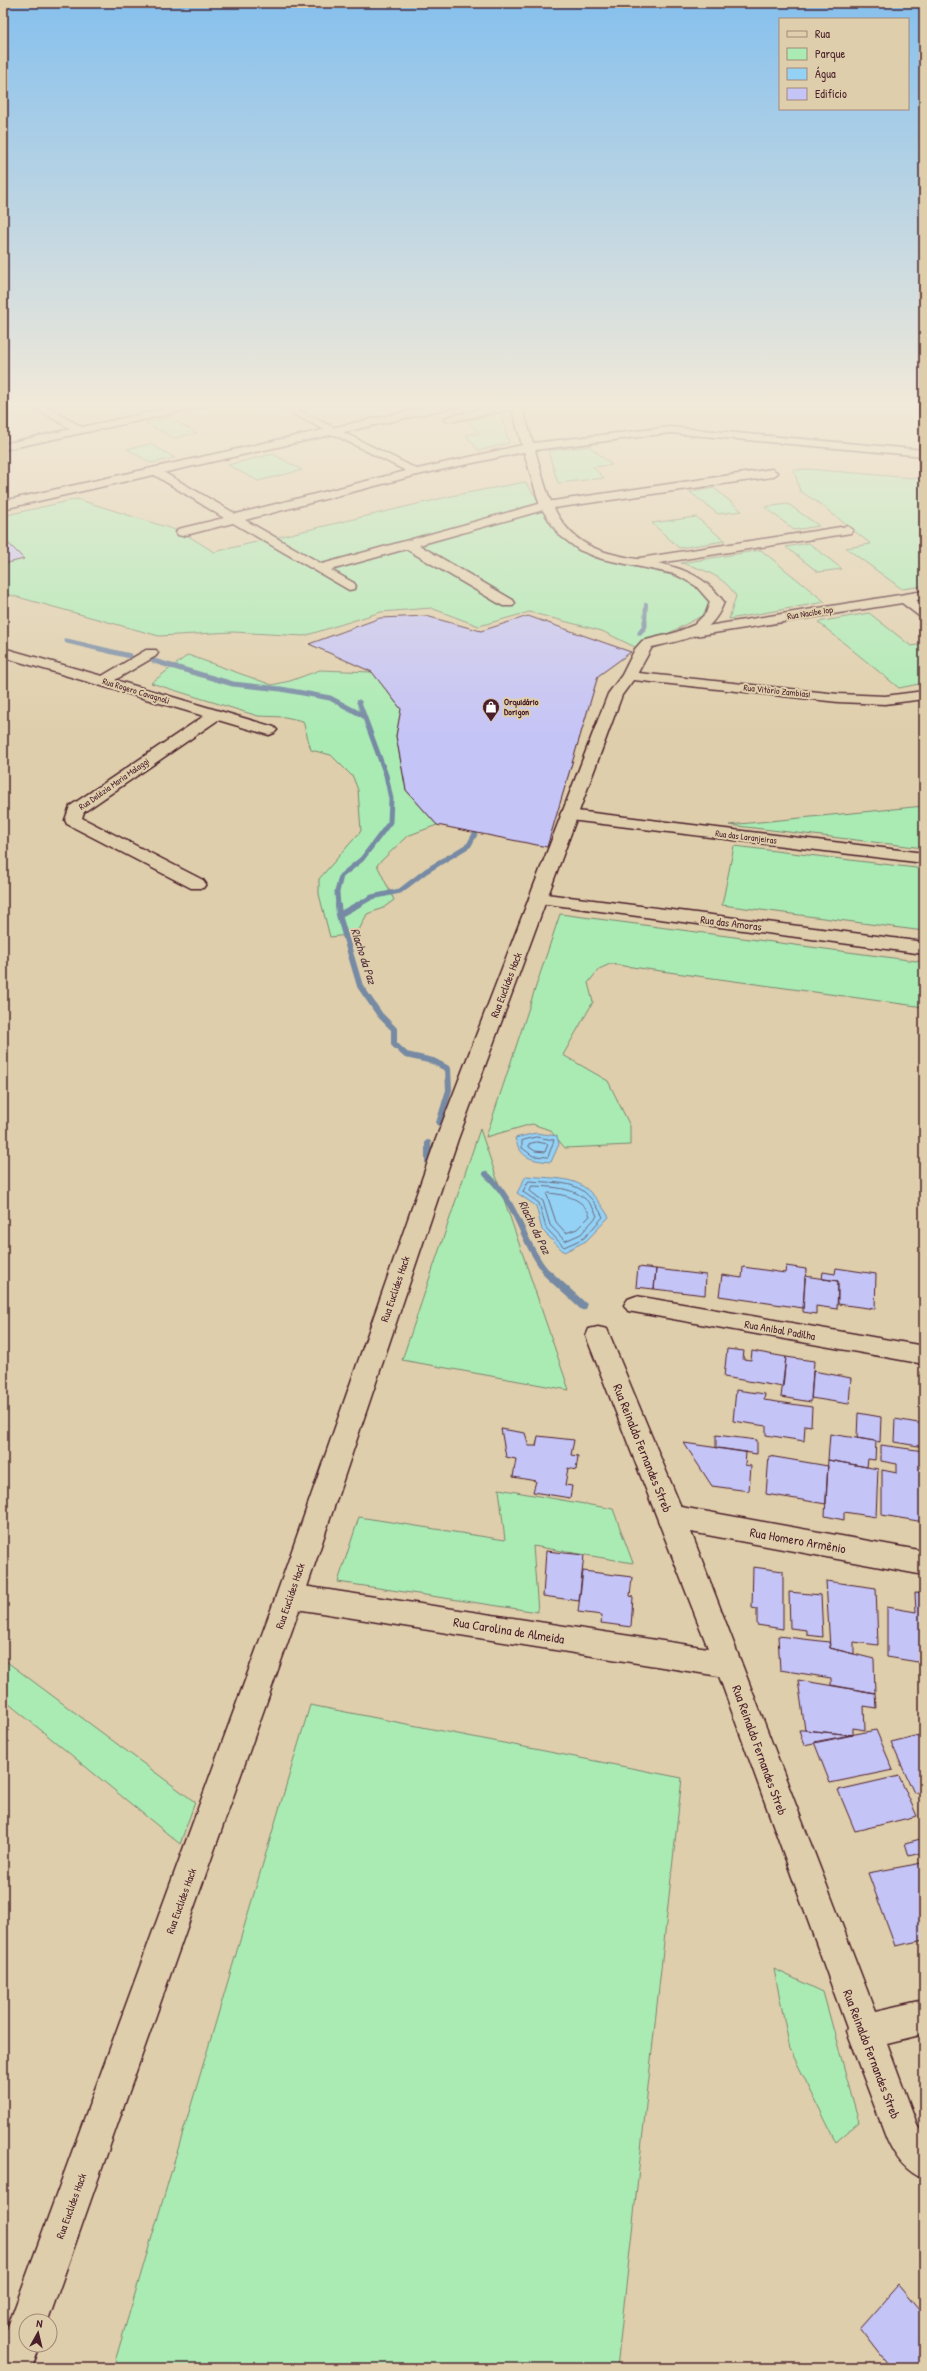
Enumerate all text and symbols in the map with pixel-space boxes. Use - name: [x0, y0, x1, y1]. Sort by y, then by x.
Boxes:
- legend: [779, 18, 909, 110]
- text: Rua: [815, 25, 830, 42]
- text: Parque: [815, 45, 845, 62]
- text: Água: [815, 65, 836, 82]
- text: Edifício: [815, 85, 847, 102]
- street label: Rua Nacibe Iop: [786, 603, 834, 623]
- street label: Rua Rogero Cavagnoli: [101, 675, 171, 707]
- street label: Rua Vitório Zambiasi: [743, 682, 811, 700]
- place label: Orquidário Dorigon: [504, 696, 539, 719]
- shop icon: Orquidário Dorigon: [481, 697, 501, 722]
- street label: Rua Delézia Maria Malaggi: [76, 755, 152, 813]
- street label: Rua das Laranjeiras: [715, 827, 778, 847]
- street label: Rua das Amoras: [700, 912, 762, 934]
- water label: Riacho da Paz: [347, 926, 381, 987]
- street label: Rua Euclides Hack: [487, 950, 525, 1020]
- water label: Riacho da Paz: [515, 1197, 556, 1258]
- street label: Rua Euclides Hack: [377, 1254, 413, 1324]
- street label: Rua Anibal Padilha: [744, 1317, 817, 1343]
- street label: Rua Reinaldo Fernandes Streb: [609, 1381, 677, 1515]
- street label: Rua Homero Armênio: [749, 1523, 847, 1557]
- street label: Rua Euclides Hack: [272, 1561, 308, 1631]
- street label: Rua Carolina de Almeida: [452, 1612, 566, 1648]
- street label: Rua Reinaldo Fernandes Streb: [728, 1683, 792, 1817]
- street label: Rua Euclides Hack: [163, 1866, 200, 1936]
- street label: Rua Reinaldo Fernandes Streb: [839, 1987, 905, 2121]
- street label: Rua Euclides Hack: [53, 2171, 90, 2241]
- north arrow: [18, 2313, 58, 2353]
- text: N: [36, 2316, 43, 2330]

